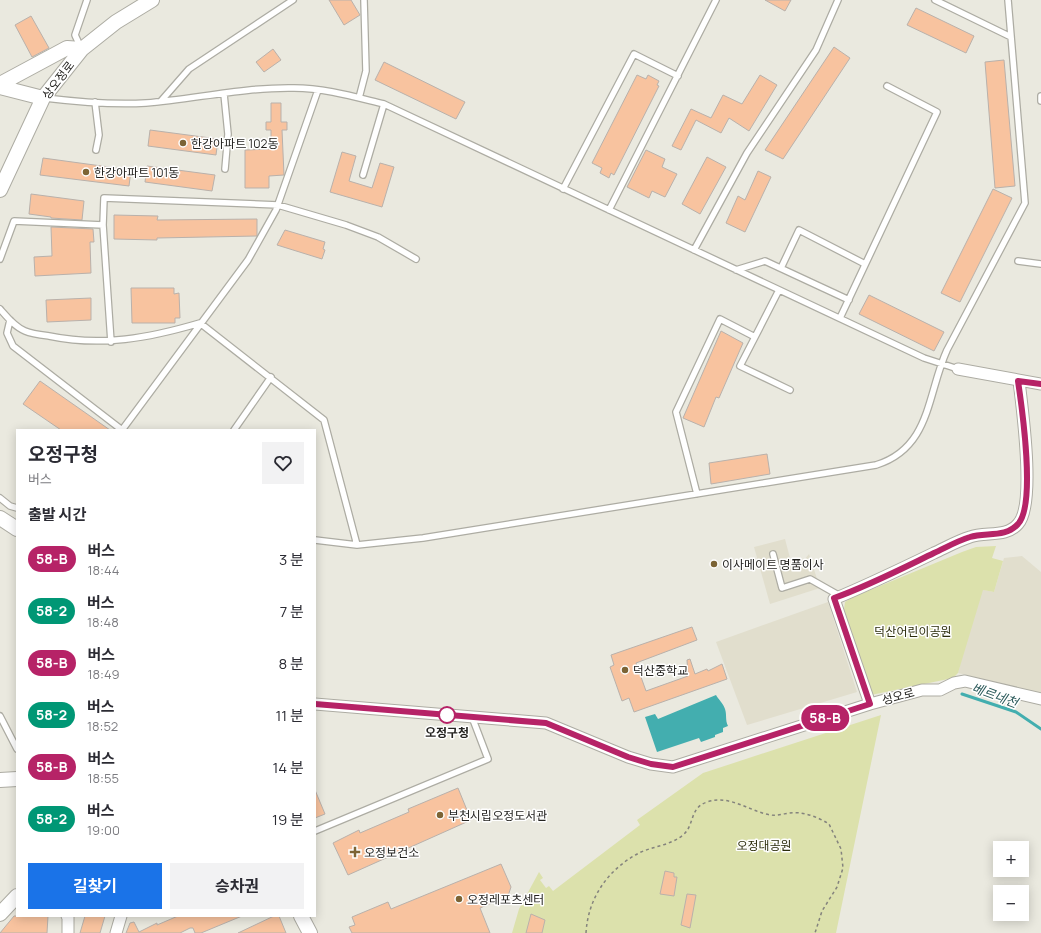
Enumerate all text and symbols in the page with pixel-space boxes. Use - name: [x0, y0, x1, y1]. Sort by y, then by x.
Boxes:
- street label: 상오정로: [38, 57, 78, 103]
- place label: 한강아파트 102동: [191, 135, 278, 152]
- marker: 한강아파트 102동: [178, 138, 188, 148]
- place label: 한강아파트 101동: [94, 164, 179, 181]
- marker: 한강아파트 101동: [81, 167, 91, 177]
- text: 오정구청: [28, 441, 98, 467]
- button: heart: [262, 442, 304, 484]
- text: 버스: [28, 470, 52, 488]
- text: 출발 시간: [28, 504, 86, 525]
- text: 버스: [88, 540, 115, 561]
- text: 58-B: [36, 549, 68, 568]
- text: 3 분: [279, 549, 304, 570]
- place label: 이사메이트 명품이사: [722, 556, 824, 573]
- marker: 이사메이트 명품이사: [709, 559, 719, 569]
- text: 18:44: [88, 561, 119, 579]
- text: 버스: [87, 592, 115, 613]
- text: 58-2: [36, 601, 67, 620]
- text: 7 분: [280, 601, 304, 622]
- text: 18:48: [87, 613, 119, 631]
- park label: 덕산어린이공원: [874, 623, 952, 640]
- text: 버스: [88, 644, 115, 665]
- text: 58-B: [36, 653, 68, 672]
- text: 8 분: [278, 653, 304, 674]
- place label: 덕산중학교: [633, 662, 688, 679]
- text: 18:49: [88, 665, 120, 683]
- marker: 덕산중학교: [620, 665, 630, 675]
- water label: 베르네천: [969, 678, 1022, 712]
- street label: 성오로: [880, 684, 916, 708]
- text: 버스: [87, 696, 115, 717]
- text: 58-2: [36, 705, 67, 724]
- text: 11 분: [276, 705, 304, 726]
- line badge: 58-B: [797, 705, 853, 731]
- marker: 오정구청: [438, 706, 456, 724]
- text: 58-B: [809, 708, 841, 727]
- text: 18:52: [87, 717, 118, 735]
- place label: 오정구청: [425, 724, 469, 741]
- text: 버스: [88, 748, 115, 769]
- text: 58-B: [36, 757, 68, 776]
- text: 14 분: [273, 757, 304, 778]
- text: 18:55: [88, 769, 119, 787]
- text: 버스: [87, 800, 115, 821]
- place label: 부천시립오정도서관: [448, 807, 547, 824]
- text: 58-2: [36, 809, 67, 828]
- text: 19 분: [272, 809, 304, 830]
- marker: 부천시립오정도서관: [435, 810, 445, 820]
- text: 19:00: [87, 821, 120, 839]
- park label: 오정대공원: [736, 837, 792, 854]
- map controls: [993, 841, 1029, 921]
- button: +: [993, 841, 1029, 877]
- place label: 오정보건소: [364, 844, 419, 861]
- marker: 오정보건소: [349, 846, 361, 858]
- button: 길찾기: [28, 863, 162, 909]
- button: 승차권: [170, 863, 304, 909]
- button: −: [993, 885, 1029, 921]
- place label: 오정레포츠센터: [467, 891, 544, 908]
- marker: 오정레포츠센터: [454, 894, 464, 904]

